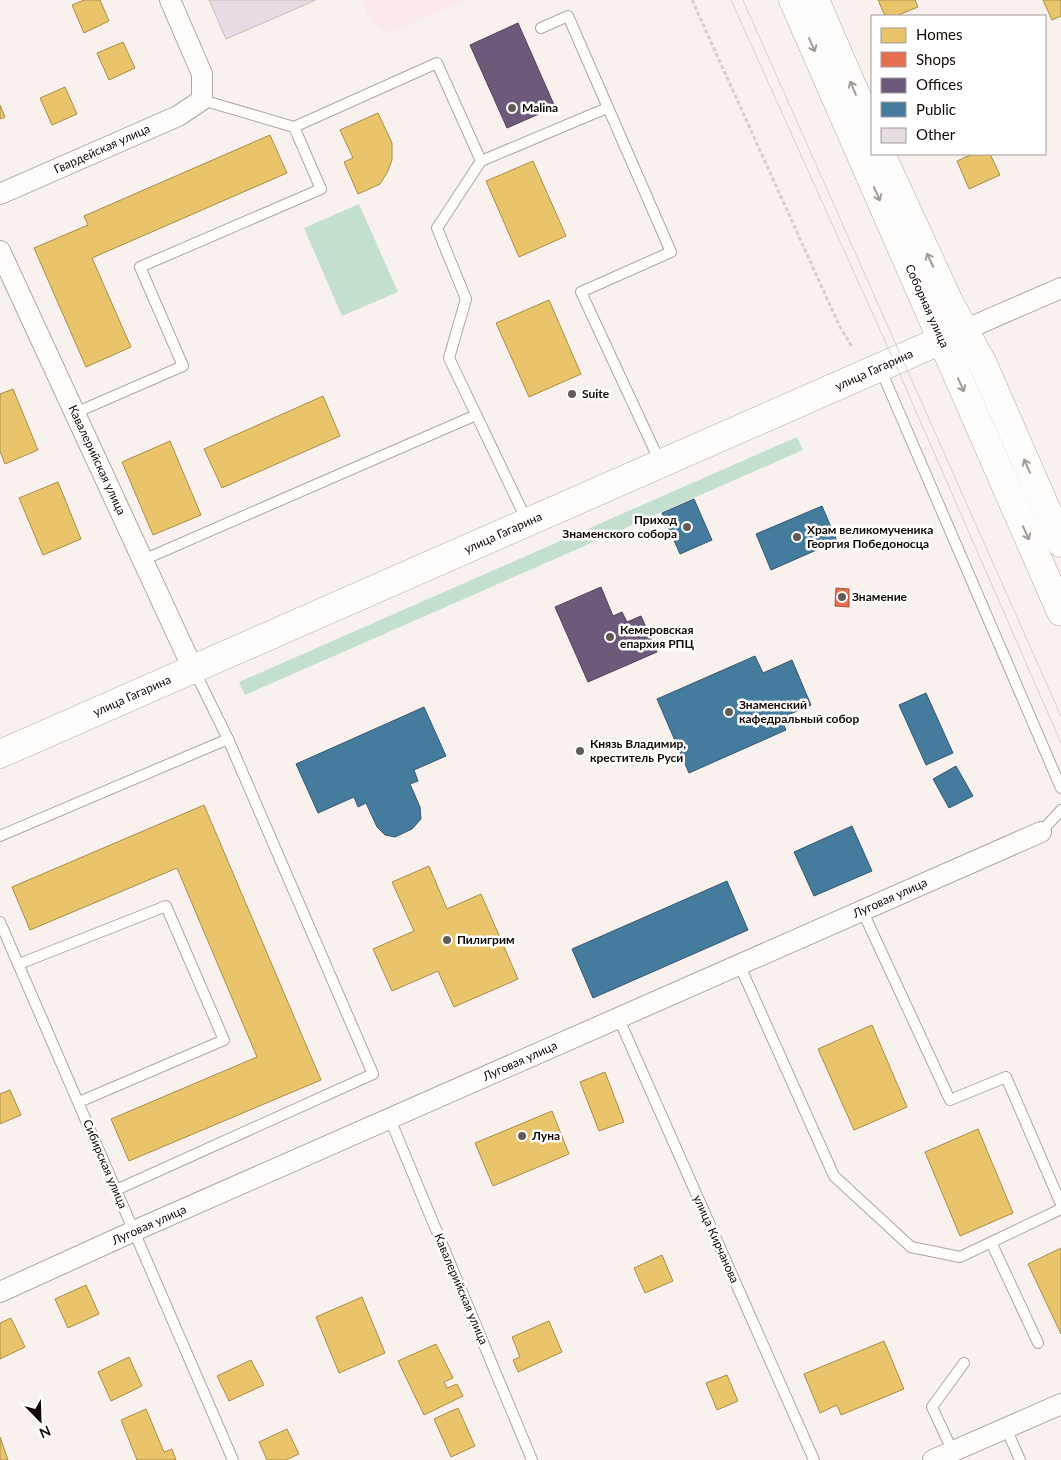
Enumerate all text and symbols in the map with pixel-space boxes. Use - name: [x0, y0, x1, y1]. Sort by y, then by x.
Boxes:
- legend: [871, 15, 1046, 155]
- text: Homes: [916, 25, 962, 43]
- one-way arrow: [808, 37, 818, 52]
- text: Shops: [916, 50, 956, 68]
- text: Offices: [916, 75, 963, 93]
- one-way arrow: [847, 81, 857, 96]
- place label: Malina: [522, 100, 558, 115]
- text: Public: [916, 100, 956, 118]
- marker: Malina: [506, 102, 518, 114]
- street label: Гвардейская улица: [51, 121, 152, 176]
- text: Other: [916, 125, 956, 143]
- one-way arrow: [873, 186, 883, 201]
- one-way arrow: [924, 253, 934, 268]
- street label: Соборная улица: [902, 262, 953, 350]
- street label: улица Гагарина: [833, 346, 915, 393]
- one-way arrow: [956, 377, 966, 392]
- place label: Suite: [582, 386, 610, 401]
- marker: Suite: [566, 388, 578, 400]
- street label: Кавалерийская улица: [65, 403, 129, 517]
- one-way arrow: [1022, 459, 1032, 474]
- street label: улица Гагарина: [462, 509, 544, 556]
- place label: Приход Знаменского собора: [562, 512, 677, 541]
- marker: Приход Знаменского собора: [681, 521, 693, 533]
- place label: Храм великомученика Георгия Победоносца: [807, 522, 933, 551]
- one-way arrow: [1022, 525, 1032, 540]
- marker: Храм великомученика Георгия Победоносца: [791, 531, 803, 543]
- place label: Знамение: [852, 589, 908, 604]
- marker: Знамение: [836, 591, 848, 603]
- place label: Кемеровская епархия РПЦ: [620, 622, 695, 651]
- marker: Кемеровская епархия РПЦ: [604, 631, 616, 643]
- street label: улица Гагарина: [91, 672, 173, 719]
- place label: Знаменский кафедральный собор: [739, 697, 859, 726]
- marker: Знаменский кафедральный собор: [723, 706, 735, 718]
- place label: Князь Владимир, креститель Руси: [590, 736, 686, 765]
- marker: Князь Владимир, креститель Руси: [574, 745, 586, 757]
- street label: Луговая улица: [849, 874, 929, 921]
- place label: Пилигрим: [457, 932, 514, 947]
- marker: Пилигрим: [441, 934, 453, 946]
- street label: Луговая улица: [479, 1037, 559, 1084]
- street label: Сибирская улица: [80, 1117, 131, 1211]
- place label: Луна: [531, 1128, 560, 1143]
- marker: Луна: [516, 1130, 528, 1142]
- street label: улица Кирчанова: [690, 1192, 743, 1285]
- street label: Луговая улица: [108, 1201, 188, 1248]
- street label: Кавалерийская улица: [431, 1231, 492, 1347]
- north arrow: [15, 1395, 65, 1445]
- text: N: [37, 1422, 54, 1442]

